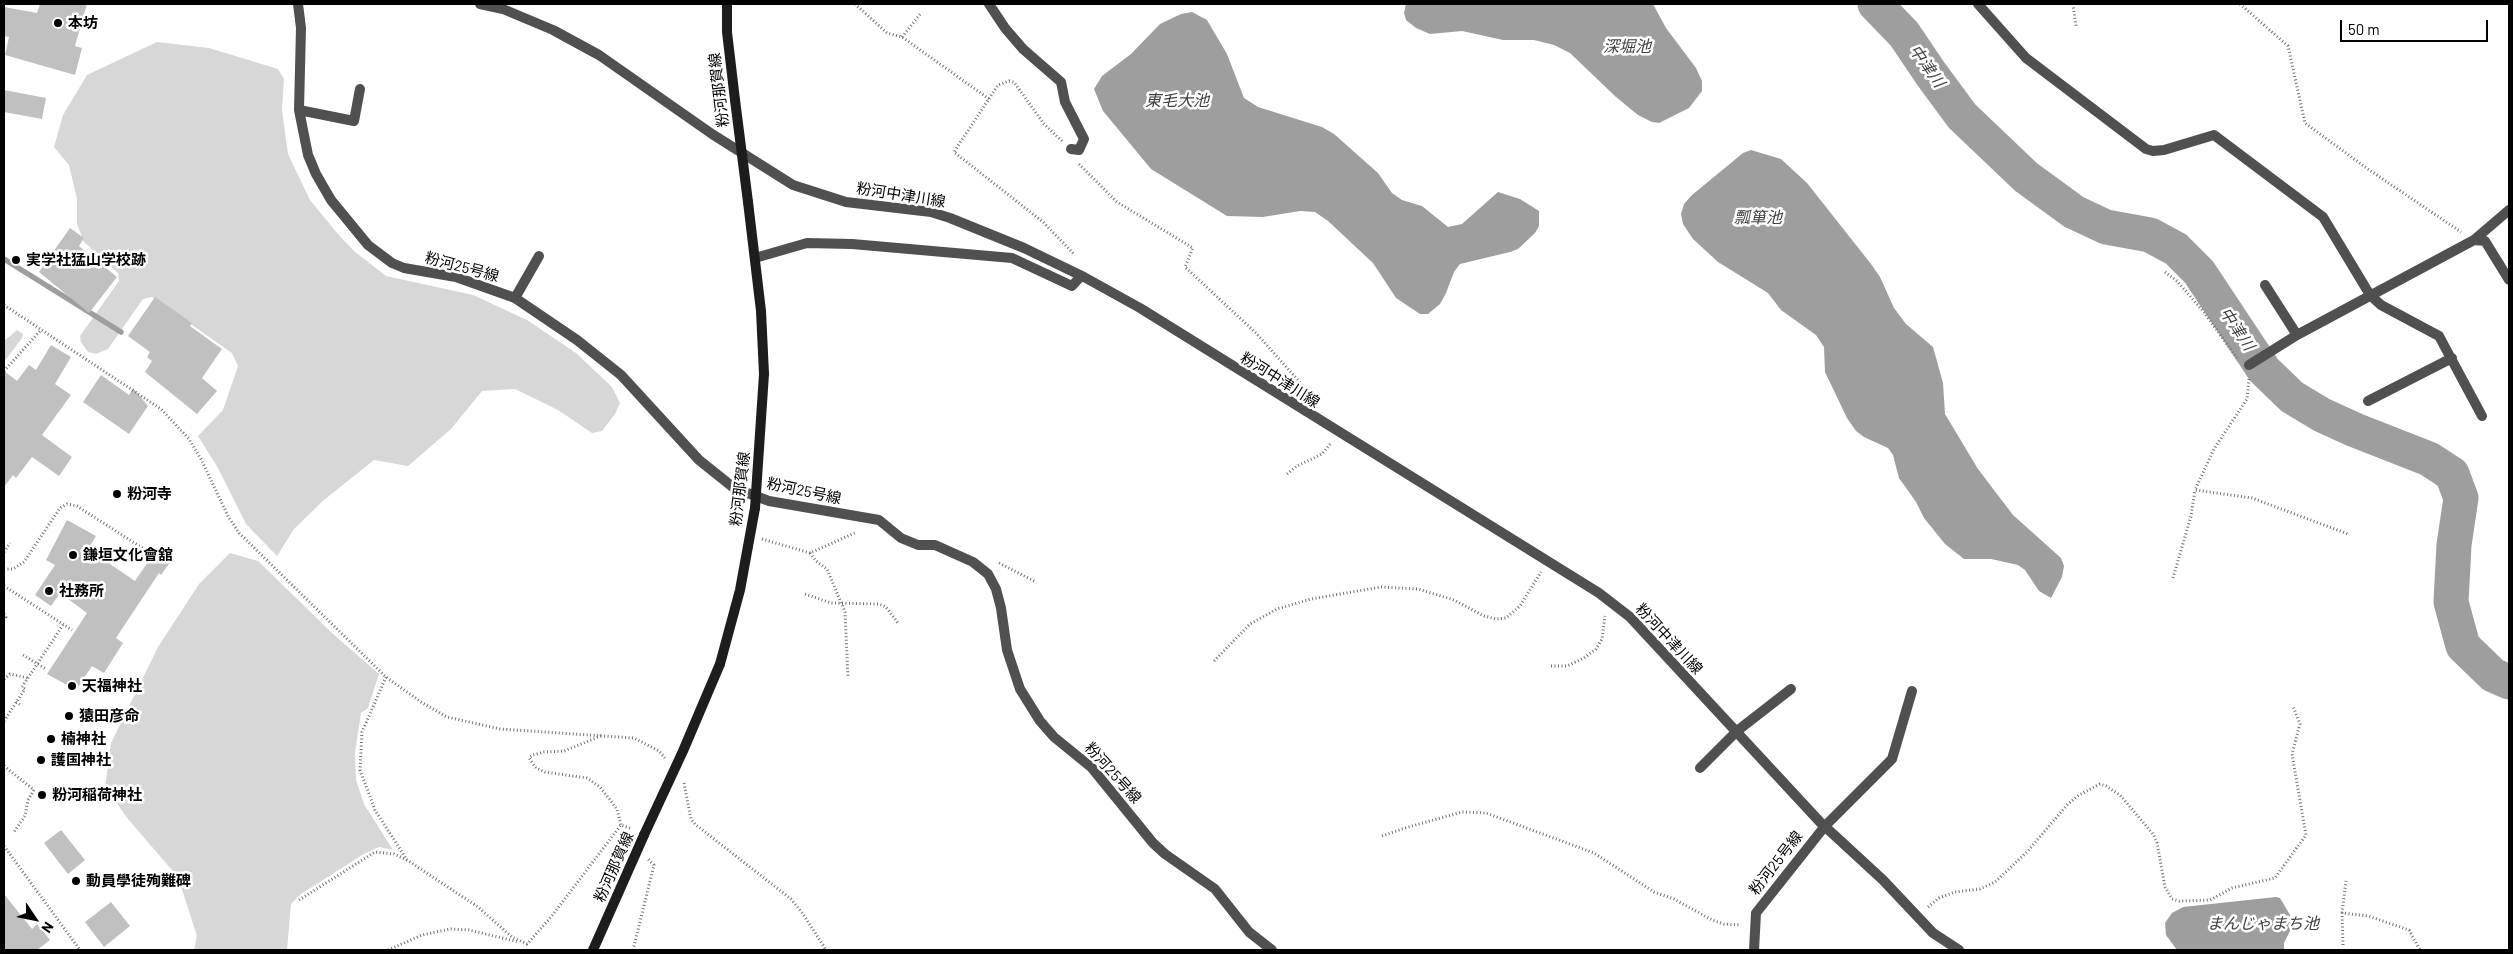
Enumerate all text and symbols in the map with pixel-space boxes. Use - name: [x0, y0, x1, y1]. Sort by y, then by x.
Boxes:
- scale bar: [2343, 10, 2490, 42]
- place label: 本坊: [68, 14, 98, 32]
- marker: 本坊: [52, 17, 64, 29]
- text: 50 m: [2348, 20, 2380, 38]
- water label: 深堀池: [1603, 37, 1651, 57]
- water label: 中津川: [1905, 41, 1949, 91]
- street label: 粉河那賀線: [705, 52, 733, 128]
- water label: 東毛大池: [1145, 91, 1209, 111]
- street label: 粉河中津川線: [855, 179, 947, 211]
- water label: 瓢箪池: [1734, 208, 1782, 228]
- street label: 粉河25号線: [423, 249, 501, 285]
- place label: 実学社猛山学校跡: [26, 251, 146, 269]
- marker: 実学社猛山学校跡: [10, 254, 22, 266]
- water label: 中津川: [2216, 304, 2258, 354]
- street label: 粉河中津川線: [1237, 349, 1323, 411]
- street label: 粉河那賀線: [726, 451, 754, 527]
- street label: 粉河25号線: [765, 474, 843, 508]
- place label: 粉河寺: [127, 485, 172, 503]
- marker: 粉河寺: [111, 488, 123, 500]
- place label: 鎌垣文化會舘: [83, 546, 173, 564]
- marker: 鎌垣文化會舘: [67, 549, 79, 561]
- place label: 社務所: [59, 582, 104, 600]
- marker: 社務所: [43, 585, 55, 597]
- street label: 粉河中津川線: [1632, 600, 1706, 678]
- place label: 天福神社: [82, 677, 142, 695]
- marker: 天福神社: [66, 680, 78, 692]
- place label: 猿田彦命: [79, 707, 139, 725]
- marker: 猿田彦命: [63, 710, 75, 722]
- place label: 楠神社: [61, 730, 106, 748]
- marker: 楠神社: [45, 733, 57, 745]
- street label: 粉河25号線: [1081, 739, 1145, 807]
- place label: 護国神社: [51, 751, 111, 769]
- marker: 護国神社: [35, 754, 47, 766]
- place label: 粉河稲荷神社: [52, 786, 142, 804]
- marker: 粉河稲荷神社: [36, 789, 48, 801]
- street label: 粉河25号線: [1746, 828, 1806, 898]
- street label: 粉河那賀線: [591, 829, 637, 905]
- place label: 動員學徒殉難碑: [86, 872, 191, 890]
- marker: 動員學徒殉難碑: [70, 875, 82, 887]
- north arrow: [10, 894, 60, 944]
- water label: まんじゃまち池: [2207, 914, 2319, 934]
- text: N: [38, 919, 58, 936]

